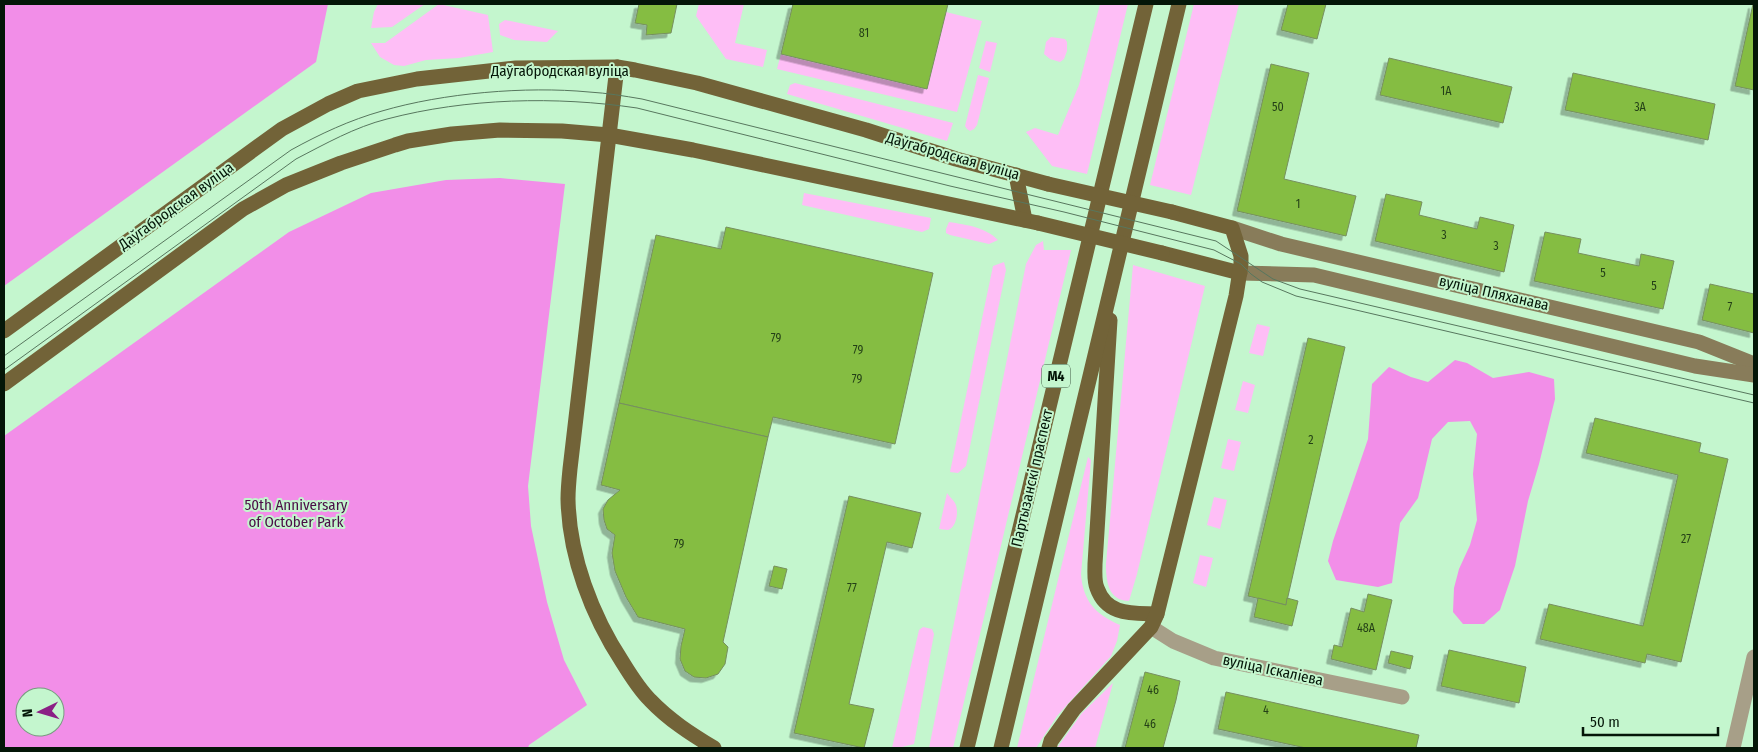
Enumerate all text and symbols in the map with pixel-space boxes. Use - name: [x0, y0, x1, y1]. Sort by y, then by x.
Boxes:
- house number: 81: [859, 26, 869, 40]
- street label: Даўгабродская вуліца: [490, 62, 629, 80]
- house number: 1А: [1441, 84, 1452, 98]
- house number: 50: [1272, 100, 1284, 114]
- house number: 3А: [1634, 100, 1647, 114]
- street label: Даўгабродская вуліца: [883, 128, 1022, 184]
- street label: Даўгабродская вуліца: [114, 158, 237, 254]
- house number: 1: [1296, 197, 1300, 211]
- house number: 3: [1441, 228, 1447, 242]
- house number: 3: [1493, 239, 1499, 253]
- house number: 5: [1600, 266, 1606, 280]
- street label: вуліца Пляханава: [1437, 272, 1551, 314]
- house number: 5: [1651, 279, 1657, 293]
- house number: 7: [1728, 300, 1733, 314]
- house number: 79: [771, 331, 781, 345]
- house number: 79: [853, 343, 863, 357]
- road number: М4: [1042, 364, 1070, 388]
- house number: 79: [852, 372, 862, 386]
- street label: Партызанскі праспект: [1007, 407, 1057, 549]
- house number: 2: [1308, 433, 1314, 447]
- park label: 50th Anniversary of October Park: [244, 496, 348, 531]
- house number: 27: [1681, 532, 1691, 546]
- house number: 79: [674, 537, 684, 551]
- house number: 77: [847, 581, 857, 595]
- house number: 48А: [1357, 621, 1376, 635]
- street label: вуліца Іскаліева: [1221, 651, 1325, 689]
- house number: 46: [1147, 683, 1159, 697]
- north arrow: [15, 687, 65, 737]
- house number: 4: [1263, 703, 1269, 717]
- scale bar: [1583, 704, 1718, 736]
- text: N: [19, 708, 36, 718]
- text: 50 m: [1590, 713, 1620, 731]
- house number: 46: [1144, 717, 1156, 731]

